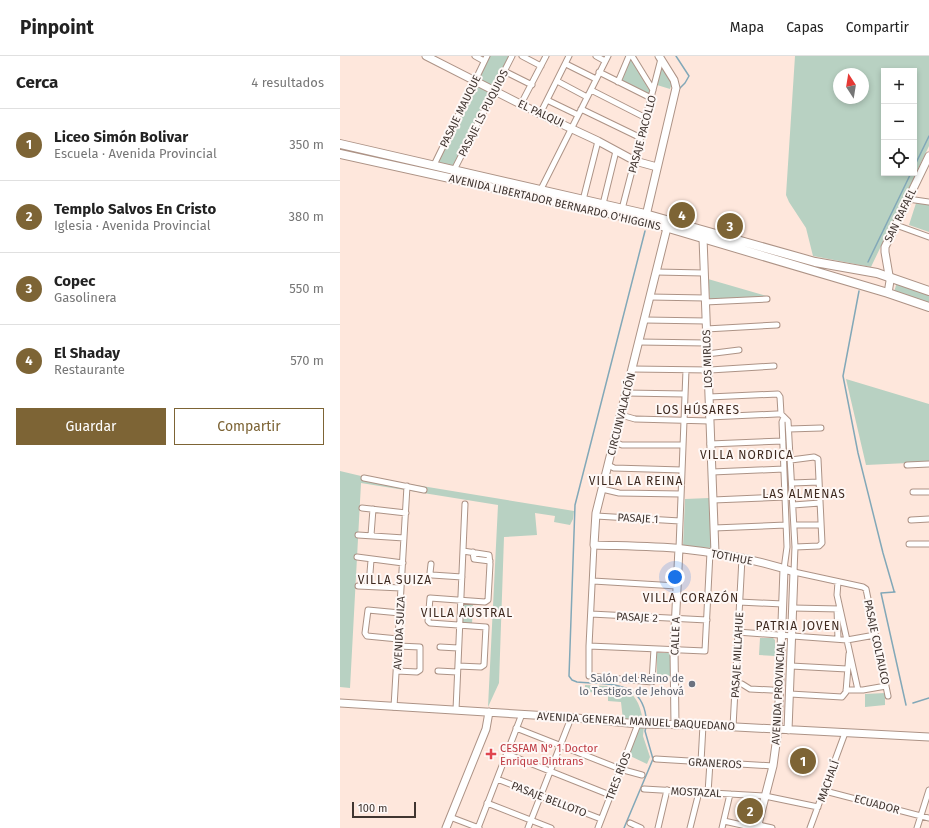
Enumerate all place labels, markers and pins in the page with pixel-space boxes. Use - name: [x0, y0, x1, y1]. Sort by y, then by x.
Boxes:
- pin: 4: [669, 200, 695, 230]
- pin: 3: [717, 211, 743, 241]
- place label: Salón del Reino de lo Testigos de Jehová: [579, 672, 684, 698]
- marker: Salón del Reino de lo Testigos de Jehová: [687, 679, 697, 689]
- place label: CESFAM N° 1 Doctor Enrique Dintrans: [500, 742, 598, 768]
- pin: 1: [790, 746, 816, 776]
- marker: CESFAM N° 1 Doctor Enrique Dintrans: [485, 748, 497, 760]
- pin: 2: [737, 796, 763, 826]

